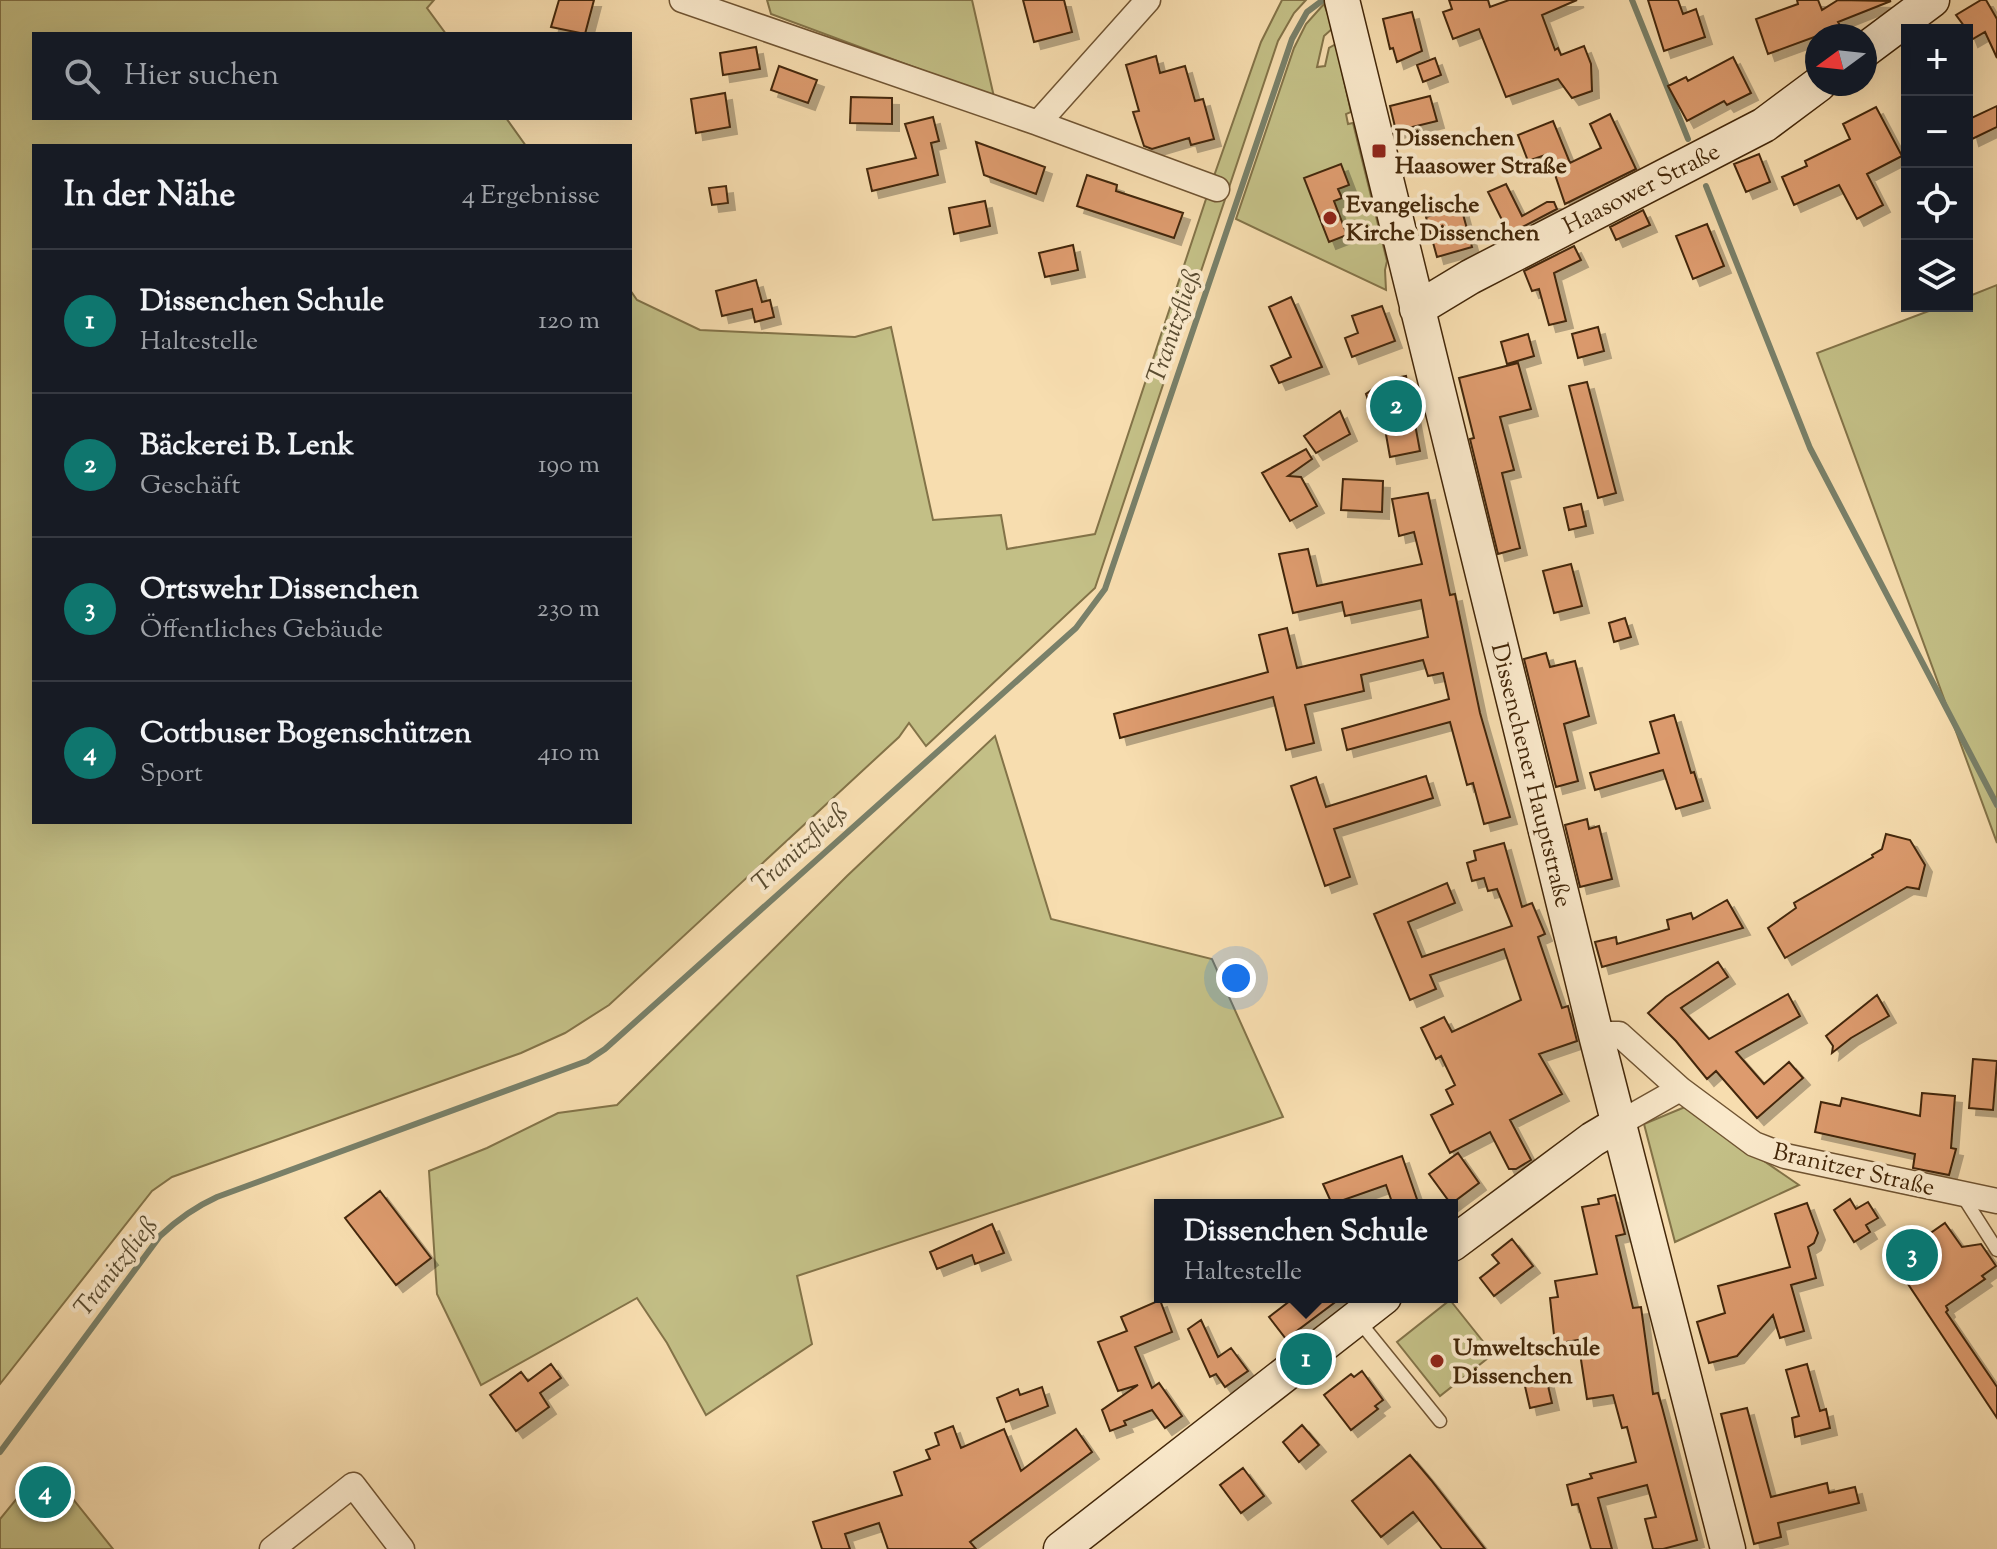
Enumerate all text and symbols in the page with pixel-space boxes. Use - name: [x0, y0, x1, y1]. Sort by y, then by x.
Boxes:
- north arrow: [1805, 24, 1877, 96]
- map controls: [1901, 24, 1973, 312]
- button: +: [1901, 24, 1973, 96]
- search box: [32, 32, 632, 120]
- icon: search: [60, 54, 104, 98]
- text: Hier suchen: [124, 55, 279, 98]
- button: −: [1901, 96, 1973, 168]
- place label: Dissenchen Haasower Straße: [1395, 122, 1567, 184]
- street label: Haasower Straße: [1558, 136, 1726, 244]
- marker: Dissenchen Haasower Straße: [1370, 142, 1388, 160]
- button: locate: [1901, 168, 1973, 240]
- text: In der Nähe: [64, 172, 235, 221]
- text: 4 Ergebnisse: [462, 178, 600, 215]
- place label: Evangelische Kirche Dissenchen: [1346, 189, 1541, 251]
- marker: Evangelische Kirche Dissenchen: [1321, 209, 1339, 227]
- button: layers: [1901, 240, 1973, 312]
- water label: Tranitzfließ: [1139, 265, 1212, 389]
- text: Dissenchen Schule: [140, 281, 384, 324]
- text: 1: [86, 303, 94, 340]
- text: 120 m: [538, 303, 600, 340]
- text: Haltestelle: [140, 324, 258, 361]
- pin: 2: [1370, 376, 1422, 436]
- text: Bäckerei B. Lenk: [140, 425, 354, 468]
- text: 2: [84, 447, 96, 484]
- text: 190 m: [538, 447, 600, 484]
- text: Geschäft: [140, 468, 240, 505]
- text: Ortswehr Dissenchen: [140, 569, 419, 612]
- text: 3: [85, 591, 95, 628]
- text: 230 m: [537, 591, 600, 628]
- text: Öffentliches Gebäude: [140, 612, 383, 649]
- street label: Dissenchener Hauptstraße: [1481, 640, 1579, 911]
- text: Cottbuser Bogenschützen: [140, 713, 472, 756]
- text: 4: [83, 735, 97, 772]
- text: 410 m: [538, 735, 600, 772]
- text: Sport: [140, 756, 203, 793]
- water label: Tranitzfließ: [744, 796, 857, 902]
- your location: [1216, 958, 1256, 998]
- street label: Branitzer Straße: [1769, 1136, 1938, 1206]
- popup: [1154, 1199, 1458, 1303]
- water label: Tranitzfließ: [66, 1210, 168, 1325]
- text: Dissenchen Schule: [1184, 1211, 1428, 1254]
- pin: 3: [1886, 1225, 1938, 1285]
- text: Haltestelle: [1184, 1254, 1302, 1291]
- pin: 1: [1280, 1329, 1332, 1389]
- place label: Umweltschule Dissenchen: [1453, 1332, 1600, 1394]
- marker: Umweltschule Dissenchen: [1428, 1352, 1446, 1370]
- pin: 4: [19, 1462, 71, 1522]

